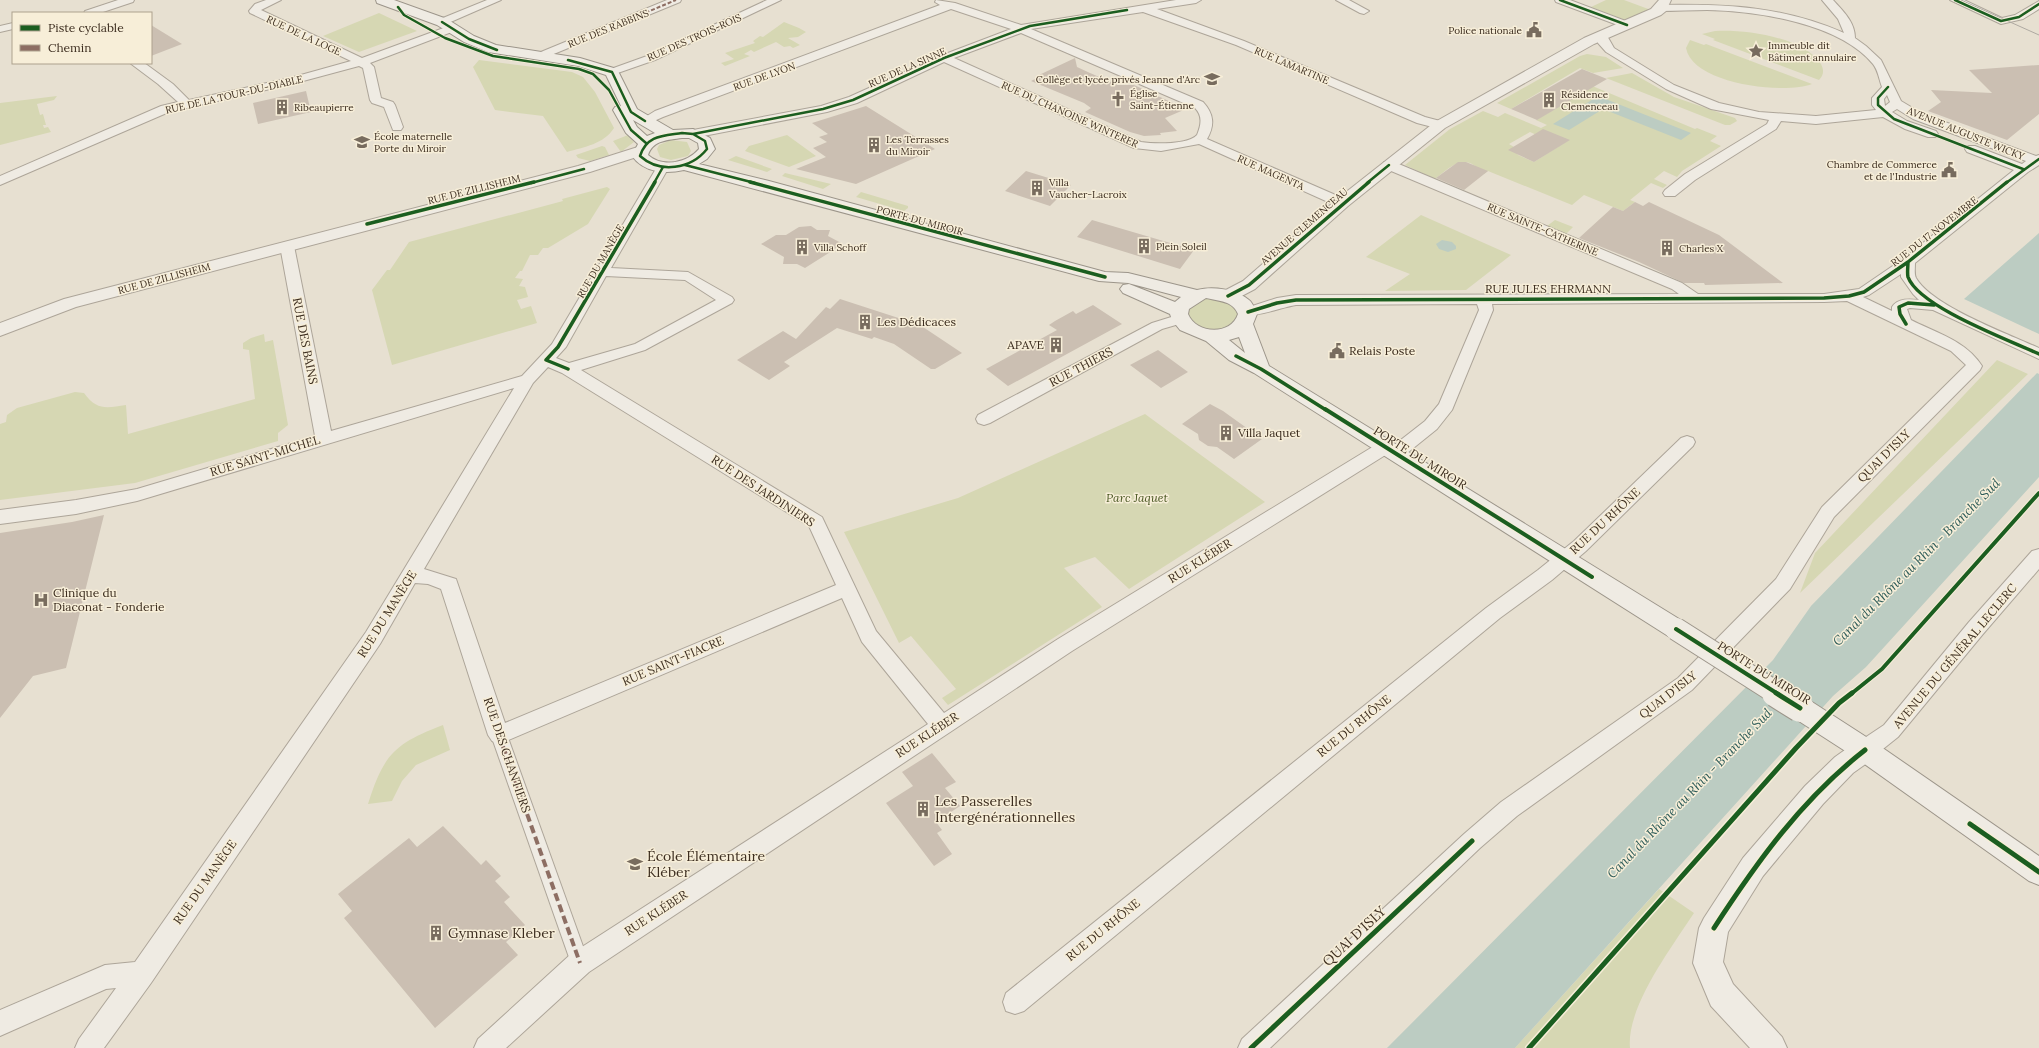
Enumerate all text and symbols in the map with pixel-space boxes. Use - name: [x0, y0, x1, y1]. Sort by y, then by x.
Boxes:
- street label: RUE DES RABBINS: [566, 6, 651, 51]
- street label: RUE DES TROIS-ROIS: [645, 11, 744, 64]
- legend: [12, 12, 152, 64]
- street label: RUE DE LA LOGE: [264, 12, 343, 58]
- text: Piste cyclable: [48, 20, 124, 35]
- public building icon: Police nationale: [1525, 21, 1543, 39]
- place label: Police nationale: [1448, 24, 1523, 37]
- place label: Immeuble dit Bâtiment annulaire: [1768, 39, 1857, 64]
- text: Chemin: [48, 40, 91, 55]
- place icon: Immeuble dit Bâtiment annulaire: [1747, 42, 1765, 60]
- street label: RUE DE LA SINNE: [866, 44, 948, 91]
- street label: RUE LAMARTINE: [1252, 44, 1331, 87]
- street label: RUE DE LYON: [731, 59, 797, 94]
- school or university icon: Collège et lycée privés Jeanne d'Arc: [1203, 70, 1221, 88]
- street label: RUE DE LA TOUR-DU-DIABLE: [164, 72, 304, 117]
- place label: Collège et lycée privés Jeanne d'Arc: [1036, 73, 1200, 86]
- street label: RUE DU CHANOINE WINTERER: [999, 78, 1141, 151]
- place label: Église Saint-Étienne: [1130, 87, 1195, 112]
- place label: Résidence Clemenceau: [1561, 88, 1618, 113]
- church icon: Église Saint-Étienne: [1109, 90, 1127, 108]
- building icon: Résidence Clemenceau: [1540, 91, 1558, 109]
- building icon: Ribeaupierre: [273, 98, 291, 116]
- place label: Ribeaupierre: [294, 101, 354, 114]
- street label: AVENUE AUGUSTE WICKY: [1904, 104, 2027, 163]
- place label: École maternelle Porte du Miroir: [374, 130, 453, 155]
- school or university icon: École maternelle Porte du Miroir: [353, 133, 371, 151]
- place label: Les Terrasses du Miroir: [886, 133, 949, 158]
- building icon: Les Terrasses du Miroir: [865, 136, 883, 154]
- street label: RUE MAGENTA: [1235, 152, 1307, 193]
- place label: Chambre de Commerce et de l'Industrie: [1827, 158, 1938, 183]
- public building icon: Chambre de Commerce et de l'Industrie: [1940, 161, 1958, 179]
- street label: RUE DE ZILLISHEIM: [426, 172, 522, 207]
- place label: Villa Vaucher-Lacroix: [1048, 176, 1127, 201]
- building icon: Villa Vaucher-Lacroix: [1028, 179, 1046, 197]
- street label: AVENUE CLEMENCEAU: [1257, 185, 1351, 268]
- street label: RUE DU 17 NOVEMBRE: [1888, 193, 1980, 269]
- street label: RUE SAINTE-CATHERINE: [1485, 200, 1600, 259]
- street label: PORTE DU MIROIR: [875, 203, 965, 239]
- street label: RUE DU MANÈGE: [574, 222, 627, 301]
- building icon: Plein Soleil: [1135, 237, 1153, 255]
- building icon: Villa Schoff: [793, 238, 811, 256]
- building icon: Charles X: [1658, 239, 1676, 257]
- place label: Plein Soleil: [1156, 240, 1207, 253]
- place label: Villa Schoff: [813, 241, 867, 254]
- place label: Charles X: [1679, 242, 1724, 255]
- street label: RUE DE ZILLISHEIM: [116, 260, 212, 297]
- street label: RUE JULES EHRMANN: [1485, 281, 1611, 296]
- street label: RUE DES BAINS: [290, 296, 321, 386]
- building icon: Les Dédicaces: [856, 313, 874, 331]
- place label: Les Dédicaces: [877, 314, 956, 329]
- building icon: APAVE: [1047, 336, 1065, 354]
- place label: APAVE: [1006, 337, 1044, 352]
- public building icon: Relais Poste: [1328, 342, 1346, 360]
- street label: RUE THIERS: [1046, 343, 1115, 390]
- place label: Relais Poste: [1349, 343, 1416, 358]
- street label: PORTE DU MIROIR: [1371, 423, 1470, 493]
- building icon: Villa Jaquet: [1217, 424, 1235, 442]
- place label: Villa Jaquet: [1237, 425, 1301, 440]
- street label: QUAI D'ISLY: [1854, 426, 1914, 485]
- street label: RUE SAINT-MICHEL: [208, 432, 322, 479]
- street label: RUE DES JARDINIERS: [709, 452, 818, 530]
- water label: Canal du Rhône au Rhin - Branche Sud: [1829, 474, 2004, 650]
- street label: RUE DU RHÔNE: [1566, 484, 1643, 557]
- park label: Parc Jaquet: [1106, 490, 1169, 505]
- street label: RUE KLÉBER: [1165, 535, 1235, 586]
- street label: RUE DU MANÈGE: [354, 567, 419, 660]
- street label: AVENUE DU GÉNÉRAL LECLERC: [1889, 580, 2020, 732]
- place label: Clinique du Diaconat - Fonderie: [53, 585, 165, 614]
- hospital icon: Clinique du Diaconat - Fonderie: [32, 591, 50, 609]
- street label: RUE SAINT-FIACRE: [620, 632, 726, 689]
- street label: PORTE DU MIROIR: [1715, 638, 1814, 708]
- street label: QUAI D'ISLY: [1636, 667, 1700, 722]
- street label: RUE DU RHÔNE: [1314, 691, 1394, 760]
- street label: RUE DES CHANTIERS: [481, 695, 534, 815]
- water label: Canal du Rhône au Rhin - Branche Sud: [1603, 704, 1776, 882]
- street label: RUE KLÉBER: [892, 708, 961, 760]
- place label: Les Passerelles Intergénérationnelles: [935, 792, 1075, 826]
- building icon: Les Passerelles Intergénérationnelles: [914, 800, 932, 818]
- street label: RUE DU MANÈGE: [170, 836, 239, 927]
- place label: École Élémentaire Kléber: [647, 847, 765, 881]
- school or university icon: École Élémentaire Kléber: [626, 855, 644, 873]
- street label: RUE KLÉBER: [621, 886, 690, 938]
- street label: RUE DU RHÔNE: [1063, 895, 1143, 964]
- street label: QUAI D'ISLY: [1319, 901, 1390, 970]
- building icon: Gymnase Kleber: [427, 924, 445, 942]
- place label: Gymnase Kleber: [448, 924, 555, 942]

